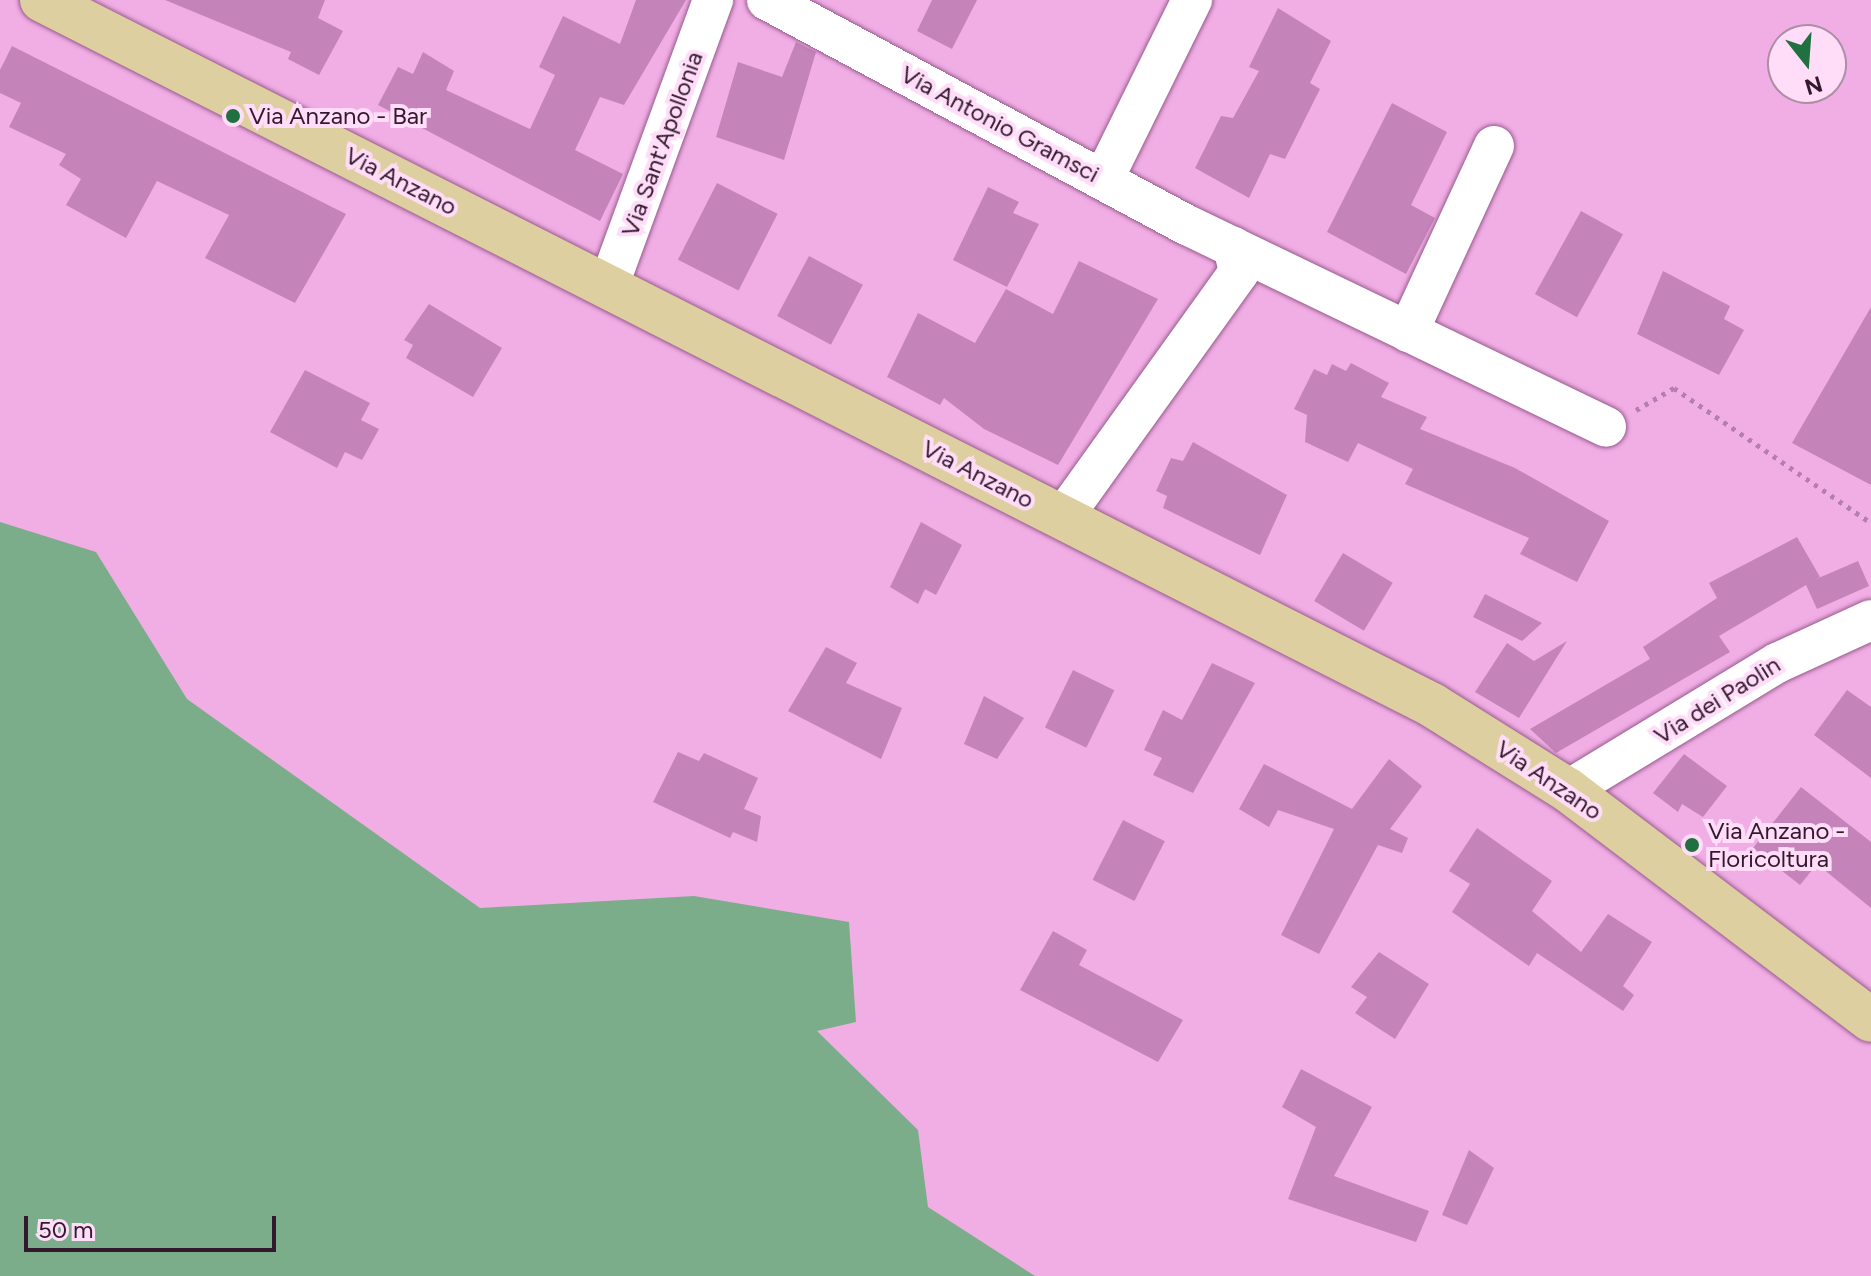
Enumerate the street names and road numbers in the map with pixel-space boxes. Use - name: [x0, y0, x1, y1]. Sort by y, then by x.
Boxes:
- street label: Via Sant'Apollonia: [615, 48, 709, 240]
- street label: Via Antonio Gramsci: [896, 60, 1104, 188]
- street label: Via Anzano: [340, 141, 462, 221]
- street label: Via Anzano: [917, 434, 1039, 514]
- street label: Via dei Paolin: [1649, 650, 1785, 750]
- street label: Via Anzano: [1491, 734, 1607, 826]

